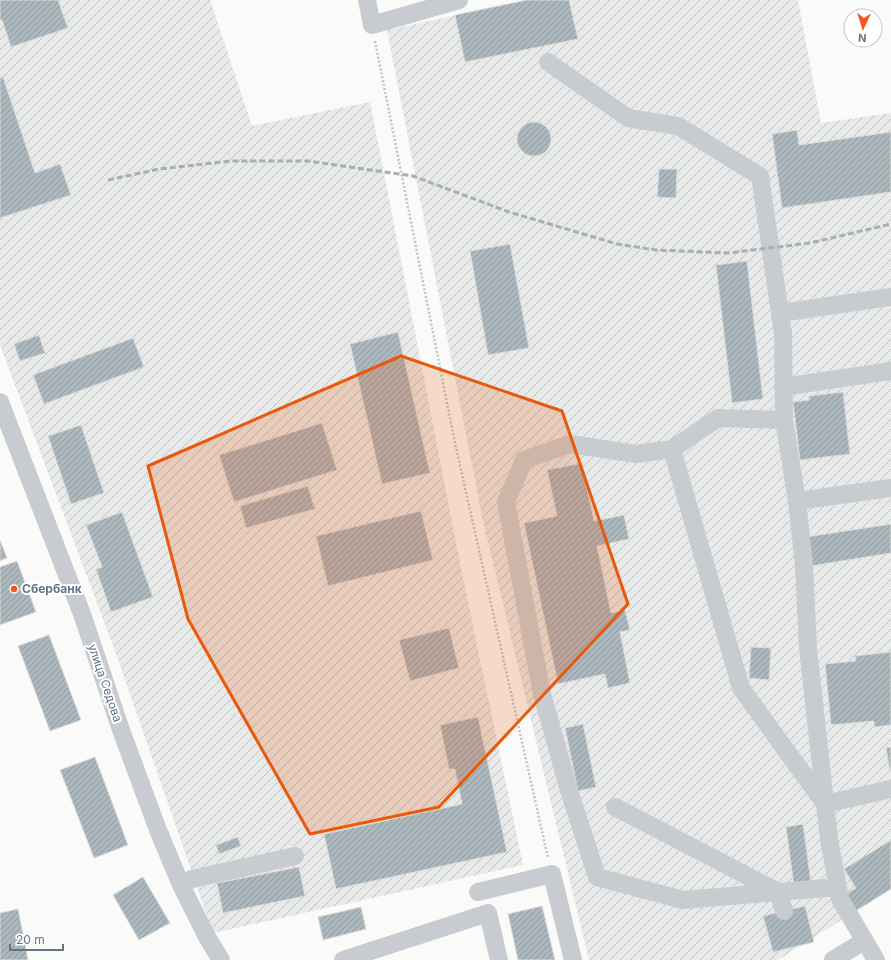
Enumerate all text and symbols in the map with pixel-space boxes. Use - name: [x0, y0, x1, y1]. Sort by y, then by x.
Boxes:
- north arrow: [843, 8, 883, 48]
- text: N: [858, 31, 867, 45]
- place label: Сбербанк: [22, 581, 82, 596]
- marker: Сбербанк: [9, 584, 19, 594]
- street label: улица Седова: [85, 642, 126, 724]
- scale bar: [10, 926, 63, 952]
- text: 20 m: [16, 932, 45, 947]

